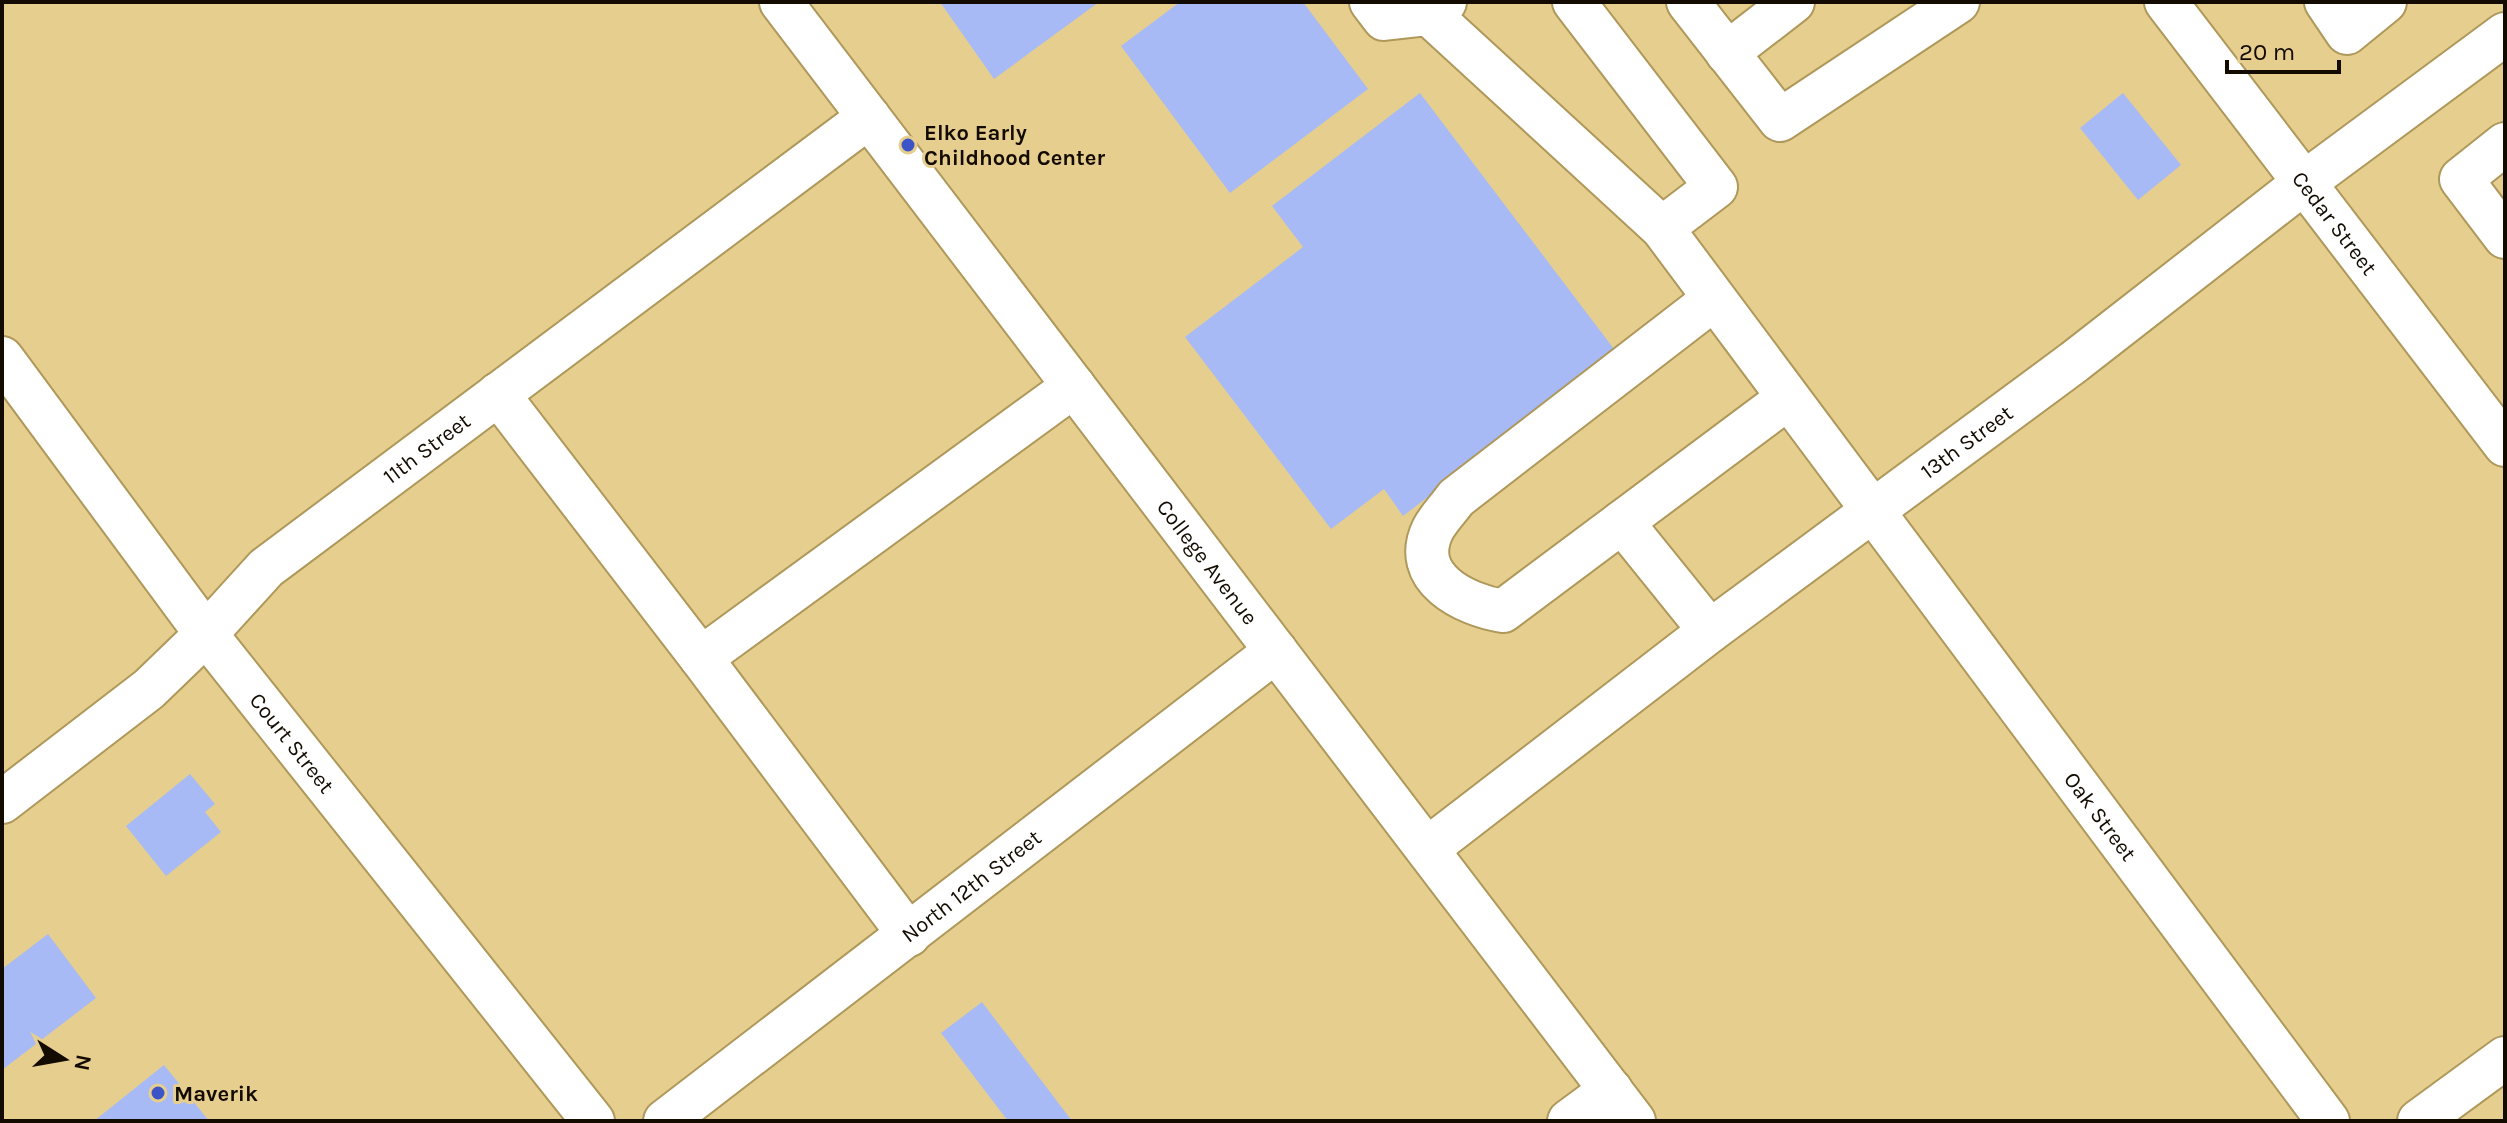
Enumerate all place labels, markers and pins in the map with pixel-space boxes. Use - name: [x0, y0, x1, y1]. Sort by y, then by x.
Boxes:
- place label: Elko Early Childhood Center: [924, 120, 1105, 171]
- marker: Elko Early Childhood Center: [899, 136, 917, 154]
- place label: Maverik: [174, 1081, 258, 1107]
- marker: Maverik: [149, 1084, 167, 1102]

